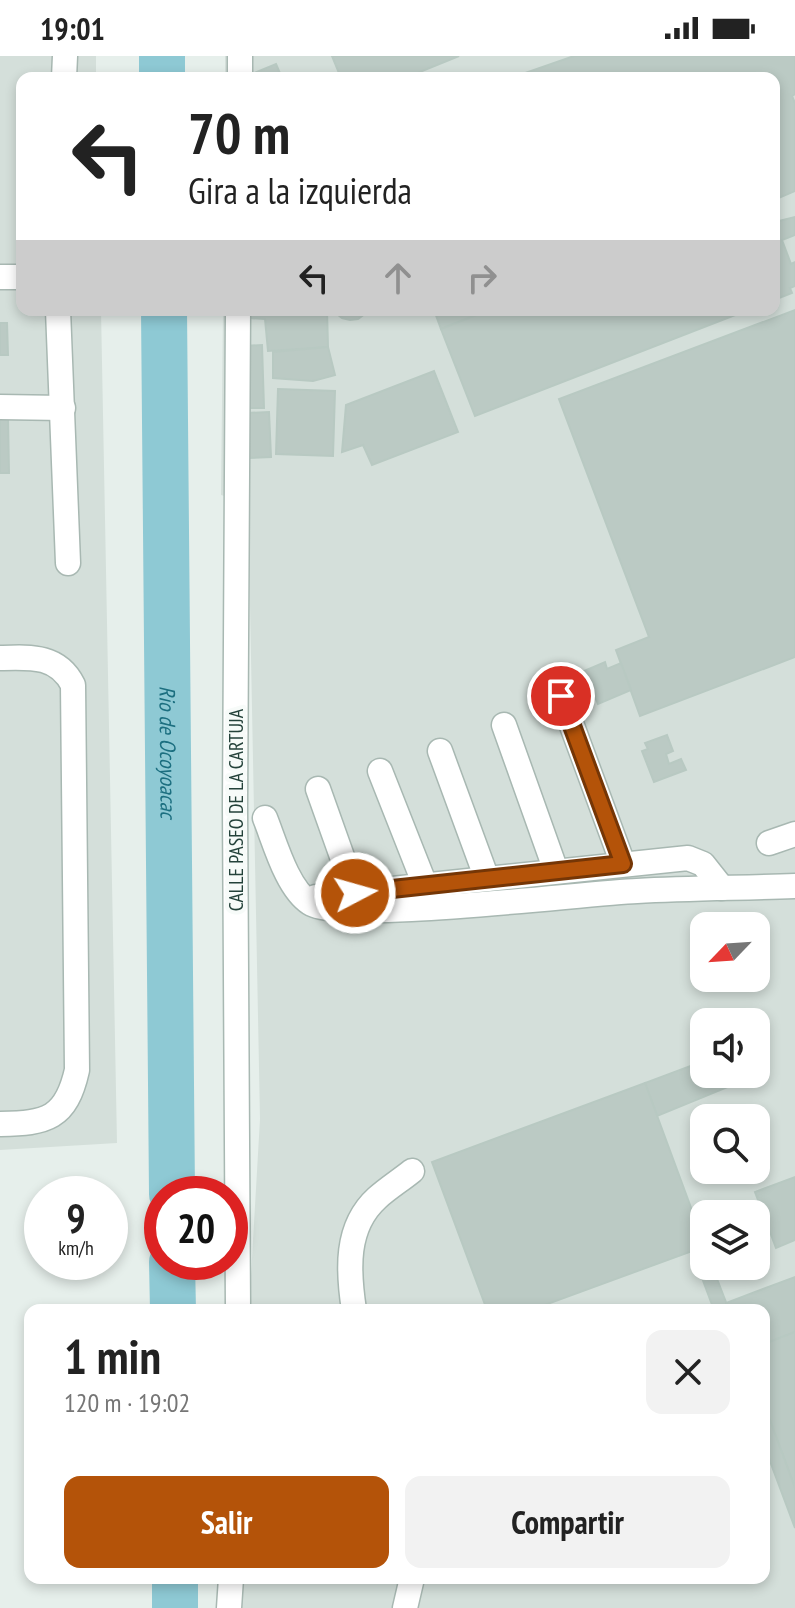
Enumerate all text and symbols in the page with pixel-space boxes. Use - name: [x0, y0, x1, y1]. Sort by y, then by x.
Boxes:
- text: 19:01: [40, 9, 105, 48]
- text: 70 m: [188, 97, 290, 169]
- icon: left: [56, 104, 160, 208]
- text: Gira a la izquierda: [188, 167, 412, 214]
- icon: left: [292, 256, 336, 300]
- icon: ahead: [376, 256, 420, 300]
- icon: right: [460, 256, 504, 300]
- pin: [527, 662, 595, 730]
- icon: arrive: [539, 674, 583, 718]
- water label: Rio de Ocoyoacac: [153, 685, 183, 821]
- street label: CALLE PASEO DE LA CARTUJA: [223, 708, 249, 911]
- position arrow: [313, 851, 397, 935]
- north arrow: [690, 912, 770, 992]
- map controls: [690, 912, 770, 1280]
- button: sound: [690, 1008, 770, 1088]
- button: search: [690, 1104, 770, 1184]
- speed limit sign: 20: [144, 1176, 248, 1280]
- text: 9: [66, 1192, 86, 1244]
- button: layers: [690, 1200, 770, 1280]
- text: km/h: [58, 1235, 94, 1261]
- text: 1 min: [64, 1325, 161, 1387]
- button: close: [646, 1330, 730, 1414]
- text: 120 m · 19:02: [64, 1386, 190, 1419]
- button: Salir: [64, 1476, 389, 1568]
- button: Compartir: [405, 1476, 730, 1568]

